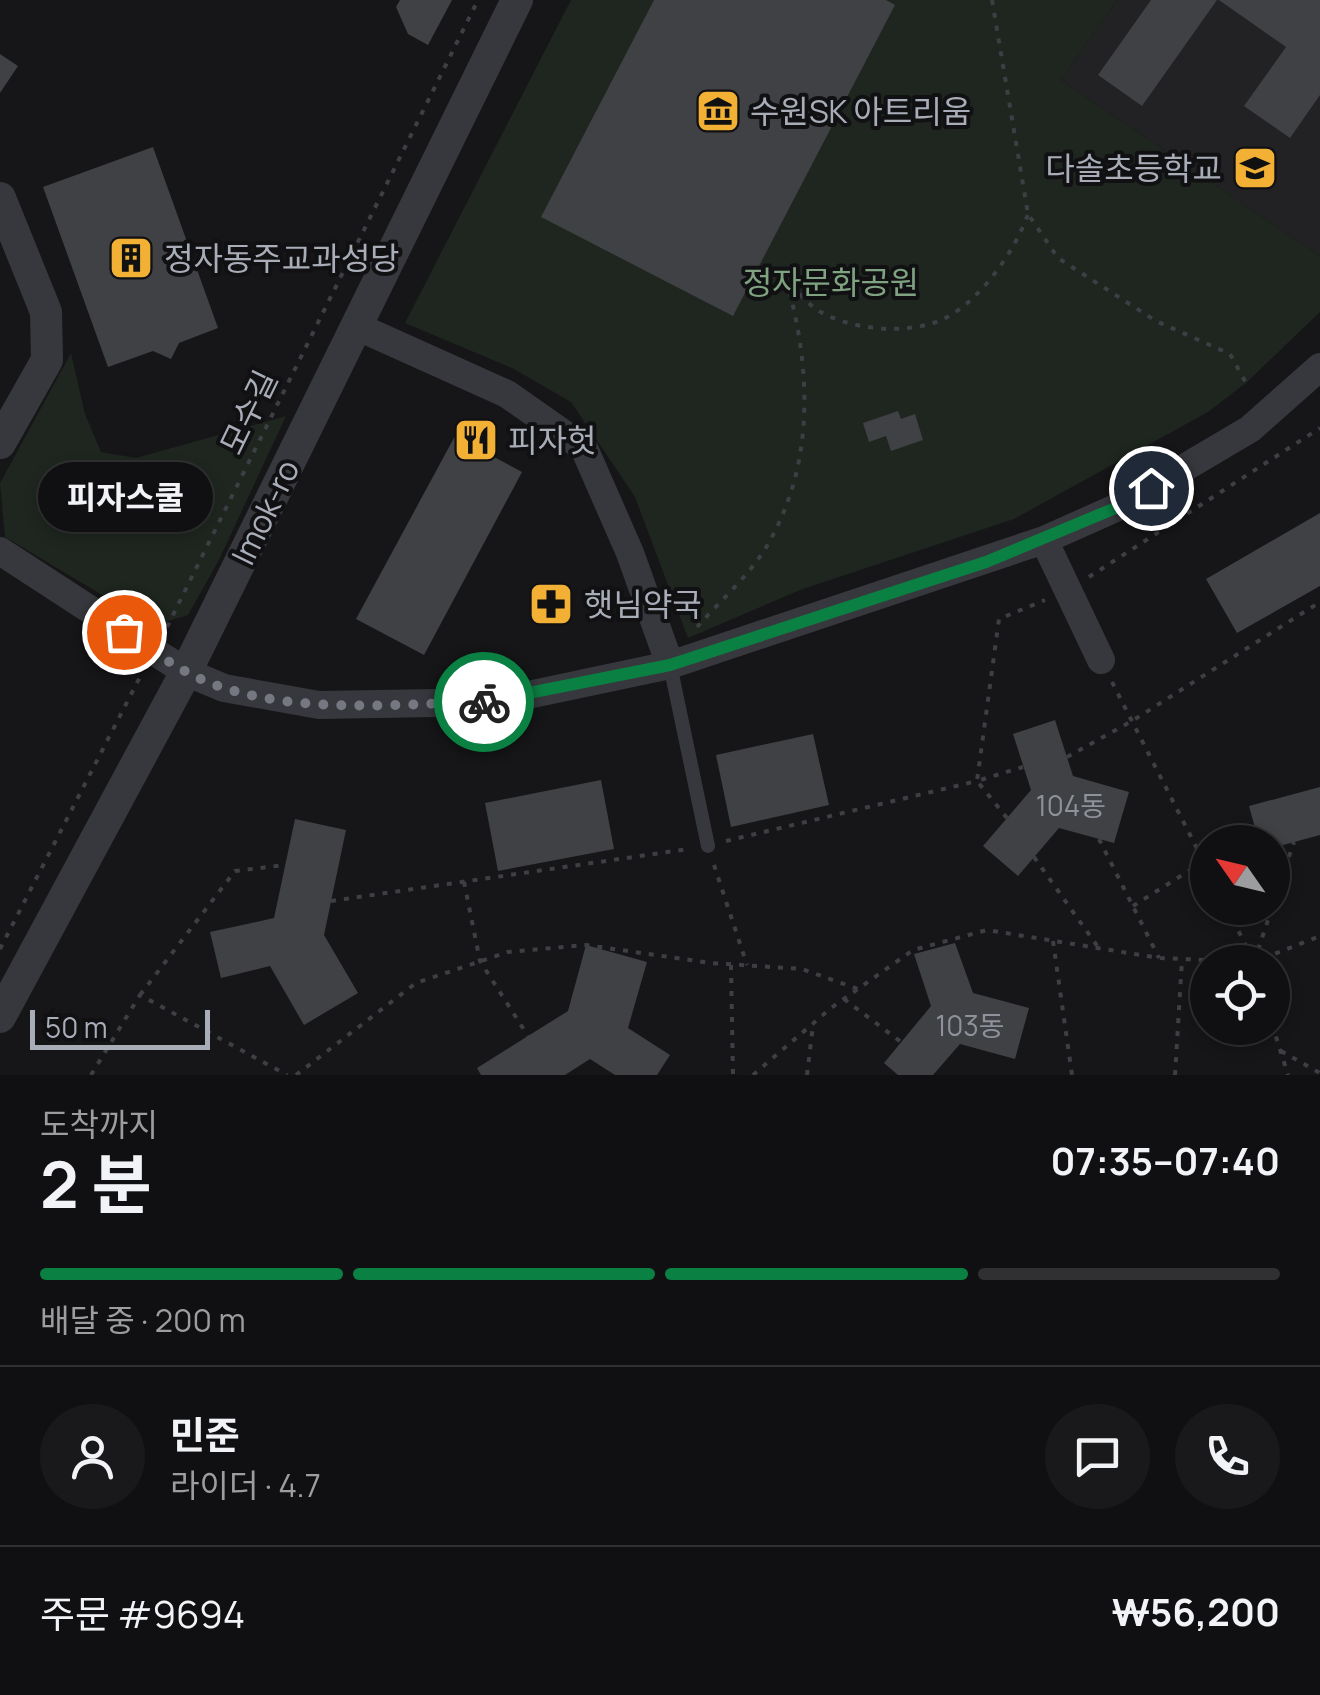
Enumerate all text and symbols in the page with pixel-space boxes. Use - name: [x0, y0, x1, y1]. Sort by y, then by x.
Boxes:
- museum icon: 수원SK 아트리움: [695, 88, 741, 134]
- place label: 수원SK 아트리움: [750, 89, 971, 133]
- school or university icon: 다솔초등학교: [1232, 145, 1278, 191]
- place label: 다솔초등학교: [1045, 146, 1222, 190]
- building icon: 정자동주교과성당: [108, 235, 154, 281]
- place label: 정자동주교과성당: [164, 236, 400, 280]
- park label: 정자문화공원: [743, 260, 919, 304]
- street label: 모수길: [209, 363, 287, 461]
- restaurant icon: 피자헛: [453, 417, 499, 463]
- place label: 피자헛: [508, 418, 596, 462]
- pin: [1109, 446, 1194, 531]
- street label: Imok-ro: [221, 452, 309, 572]
- icon: home: [1124, 461, 1179, 516]
- callout: 피자스쿨: [36, 462, 212, 532]
- text: 피자스쿨: [67, 475, 184, 519]
- pharmacy icon: 햇님약국: [528, 581, 574, 627]
- place label: 햇님약국: [584, 582, 702, 626]
- pin: [82, 590, 167, 675]
- icon: bag: [97, 605, 152, 660]
- courier: [434, 652, 534, 752]
- icon: bike: [457, 675, 512, 730]
- house number: 104동: [1036, 786, 1106, 824]
- north arrow: [1190, 825, 1290, 925]
- map controls: [1190, 825, 1290, 1045]
- button: locate: [1190, 945, 1290, 1045]
- scale bar: [30, 1005, 210, 1050]
- house number: 103동: [935, 1006, 1005, 1044]
- text: 50 m: [45, 1008, 108, 1046]
- text: 도착까지: [40, 1102, 158, 1146]
- text: 07:35–07:40: [1050, 1134, 1280, 1186]
- text: 2 분: [40, 1139, 152, 1228]
- text: 배달 중 · 200 m: [40, 1298, 246, 1342]
- button: person: [40, 1404, 145, 1509]
- button: chat: [1045, 1404, 1150, 1509]
- button: phone: [1175, 1404, 1280, 1509]
- text: 민준: [170, 1408, 240, 1460]
- text: 라이더 · 4.7: [170, 1463, 321, 1507]
- text: ₩56,200: [1111, 1585, 1280, 1637]
- text: 주문 #9694: [40, 1587, 245, 1639]

